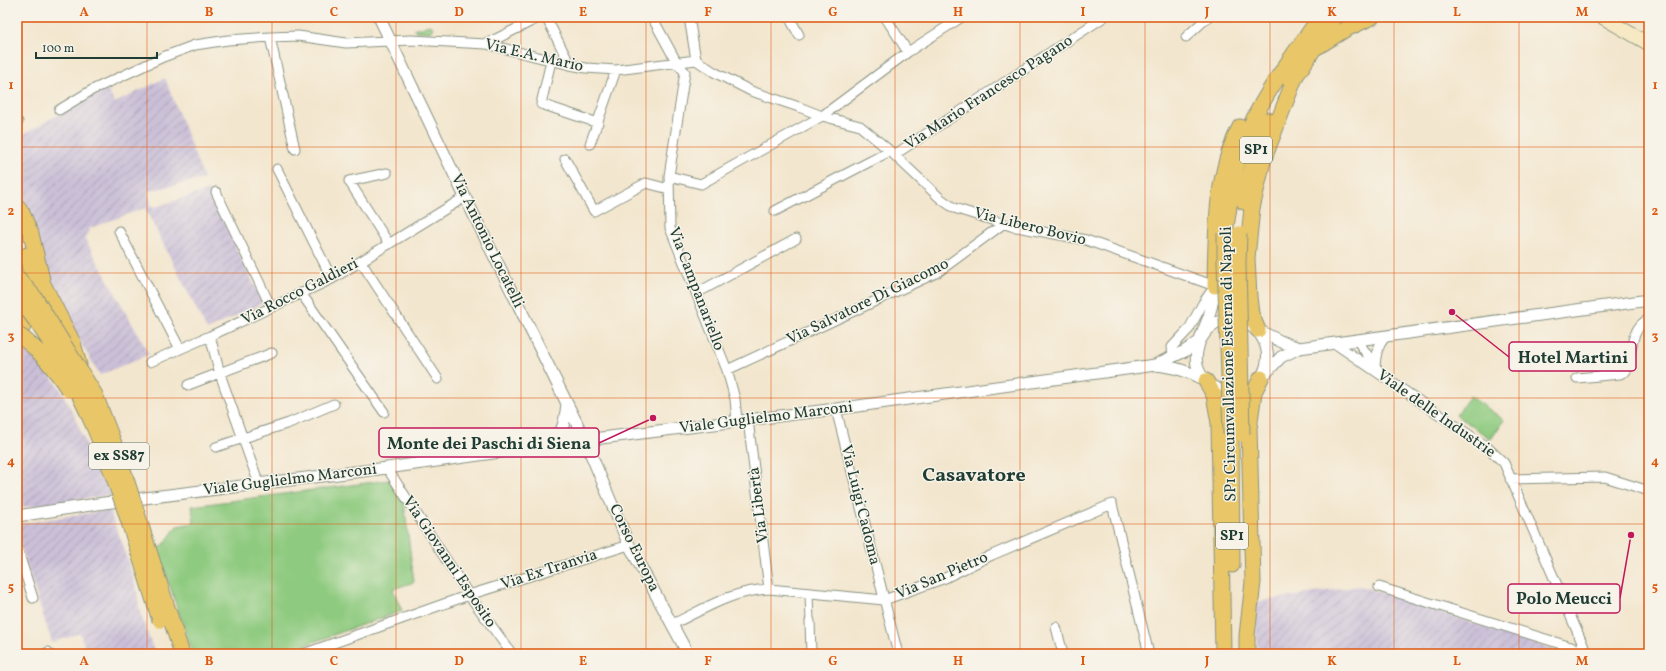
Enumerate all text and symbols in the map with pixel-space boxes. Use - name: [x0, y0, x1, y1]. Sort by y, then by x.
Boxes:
- text: A: [79, 4, 89, 22]
- text: B: [205, 4, 214, 22]
- text: C: [330, 4, 338, 22]
- text: D: [454, 4, 464, 22]
- text: E: [579, 4, 587, 22]
- text: F: [704, 4, 712, 22]
- text: G: [828, 4, 838, 22]
- text: H: [953, 4, 963, 22]
- text: I: [1081, 4, 1086, 22]
- text: J: [1204, 4, 1210, 22]
- text: K: [1327, 4, 1337, 22]
- text: L: [1453, 4, 1461, 22]
- text: M: [1576, 4, 1589, 22]
- street label: Via Mario Francesco Pagano: [900, 30, 1078, 156]
- scale bar: [36, 34, 157, 60]
- street label: Via E.A. Mario: [482, 34, 586, 78]
- text: 100 m: [42, 41, 75, 57]
- text: 1: [8, 77, 14, 95]
- text: 1: [1652, 77, 1658, 95]
- road number: SP1: [1240, 137, 1272, 163]
- street label: Via Antonio Locatelli: [445, 170, 529, 312]
- street label: Via Libero Bovio: [972, 202, 1088, 252]
- text: 2: [8, 203, 15, 221]
- text: 2: [1652, 203, 1659, 221]
- street label: Via Campanariello: [662, 224, 730, 354]
- street label: SP1 Circumvallazione Esterna di Napoli: [1216, 226, 1242, 502]
- street label: Via Rocco Galdieri: [238, 253, 362, 331]
- street label: Via Salvatore Di Giacomo: [783, 253, 953, 351]
- text: 3: [8, 328, 15, 346]
- text: 3: [1652, 328, 1659, 346]
- callout: Hotel Martini: [1509, 342, 1636, 371]
- text: Hotel Martini: [1518, 347, 1628, 370]
- street label: Viale delle Industrie: [1372, 365, 1500, 463]
- street label: Viale Guglielmo Marconi: [678, 396, 854, 440]
- callout: Monte dei Paschi di Siena: [379, 428, 599, 457]
- text: Monte dei Paschi di Siena: [387, 433, 591, 456]
- road number: ex SS87: [89, 443, 149, 469]
- street label: Via Luigi Cadoma: [834, 443, 886, 567]
- text: 4: [7, 453, 15, 471]
- text: 4: [1651, 453, 1659, 471]
- street label: Viale Guglielmo Marconi: [202, 458, 378, 502]
- district label: Casavatore: [922, 462, 1026, 490]
- street label: Via Libertà: [743, 466, 775, 544]
- street label: Via Giovanni Esposito: [397, 492, 501, 632]
- street label: Corso Europa: [603, 500, 665, 596]
- road number: SP1: [1216, 523, 1248, 549]
- street label: Via Ex Tranvia: [498, 544, 600, 596]
- street label: Via San Pietro: [892, 547, 992, 605]
- text: 5: [8, 579, 14, 597]
- text: 5: [1652, 579, 1658, 597]
- callout: Polo Meucci: [1508, 584, 1620, 613]
- text: Polo Meucci: [1516, 588, 1612, 611]
- text: A: [79, 653, 89, 671]
- text: B: [205, 653, 214, 671]
- text: C: [330, 653, 338, 671]
- text: D: [454, 653, 464, 671]
- text: E: [579, 653, 587, 671]
- text: F: [704, 653, 712, 671]
- text: G: [828, 653, 838, 671]
- text: H: [953, 653, 963, 671]
- text: I: [1081, 653, 1086, 671]
- text: J: [1204, 653, 1210, 671]
- text: K: [1327, 653, 1337, 671]
- text: L: [1453, 653, 1461, 671]
- text: M: [1576, 653, 1589, 671]

